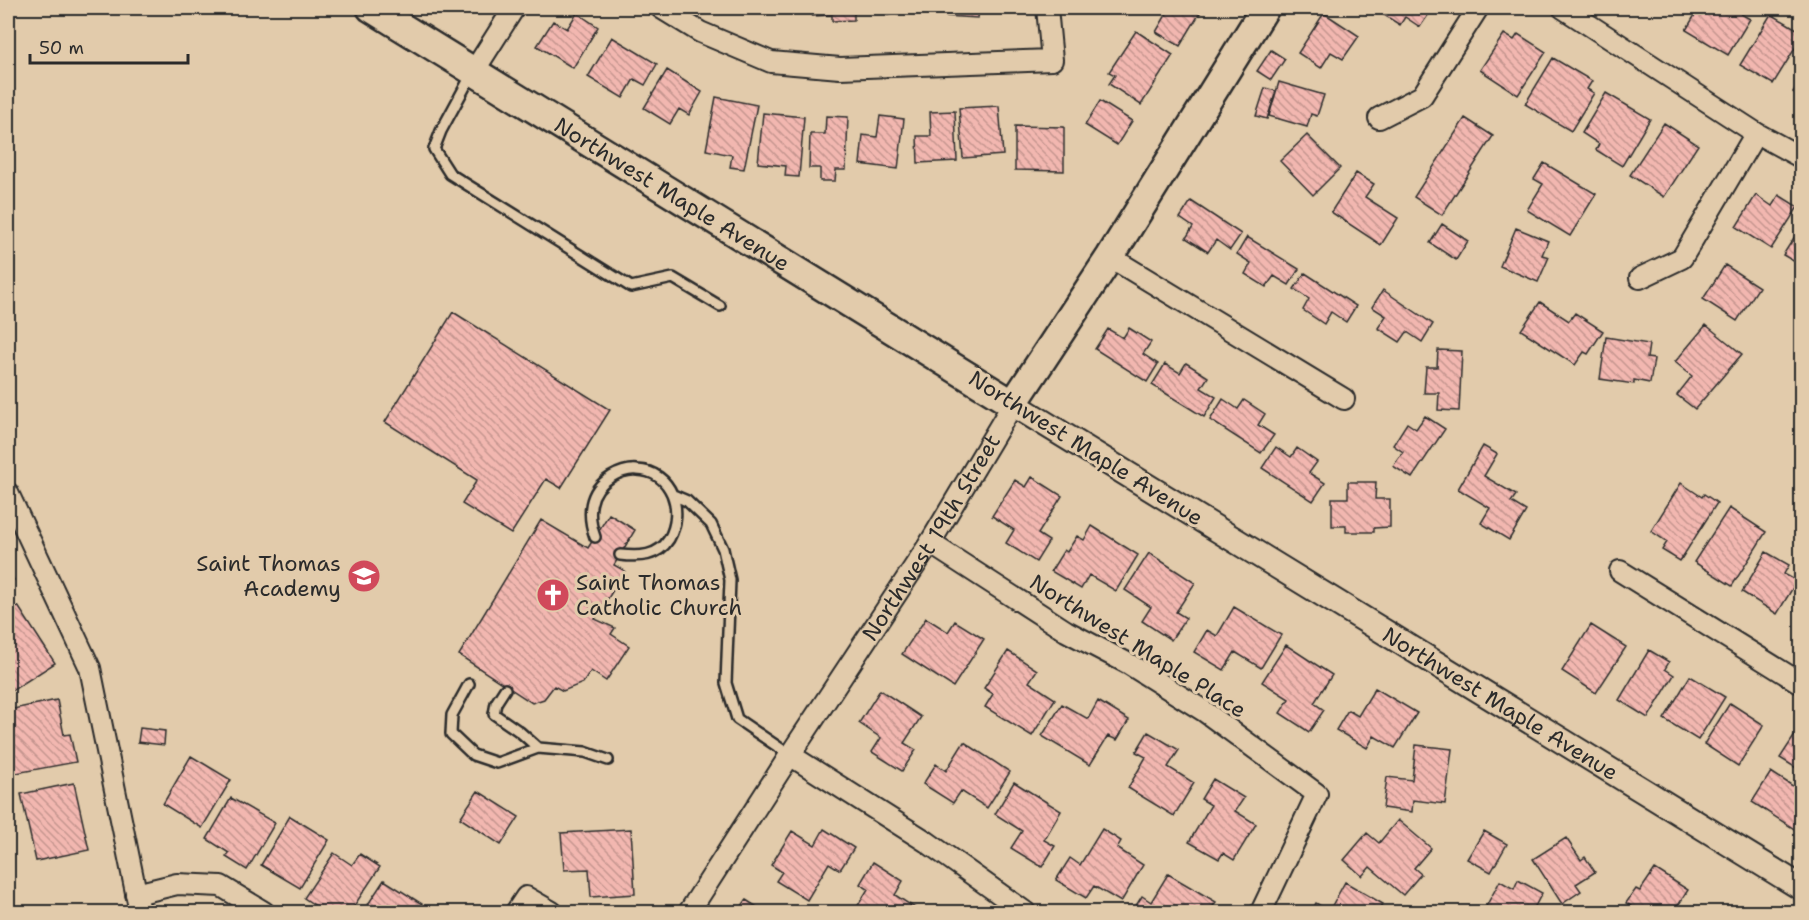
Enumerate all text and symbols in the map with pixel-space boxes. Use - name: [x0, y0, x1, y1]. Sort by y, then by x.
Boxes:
- scale bar: [30, 27, 188, 65]
- text: 50 m: [39, 36, 84, 60]
- street label: Northwest Maple Avenue: [549, 110, 795, 277]
- street label: Northwest Maple Avenue: [963, 364, 1209, 532]
- street label: Northwest 19th Street: [855, 428, 1006, 646]
- place label: Saint Thomas Academy: [196, 549, 341, 603]
- school or university icon: Saint Thomas Academy: [346, 558, 382, 594]
- street label: Northwest Maple Place: [1024, 567, 1252, 725]
- place label: Saint Thomas Catholic Church: [576, 568, 742, 622]
- church icon: Saint Thomas Catholic Church: [535, 577, 571, 613]
- street label: Northwest Maple Avenue: [1377, 620, 1624, 786]

